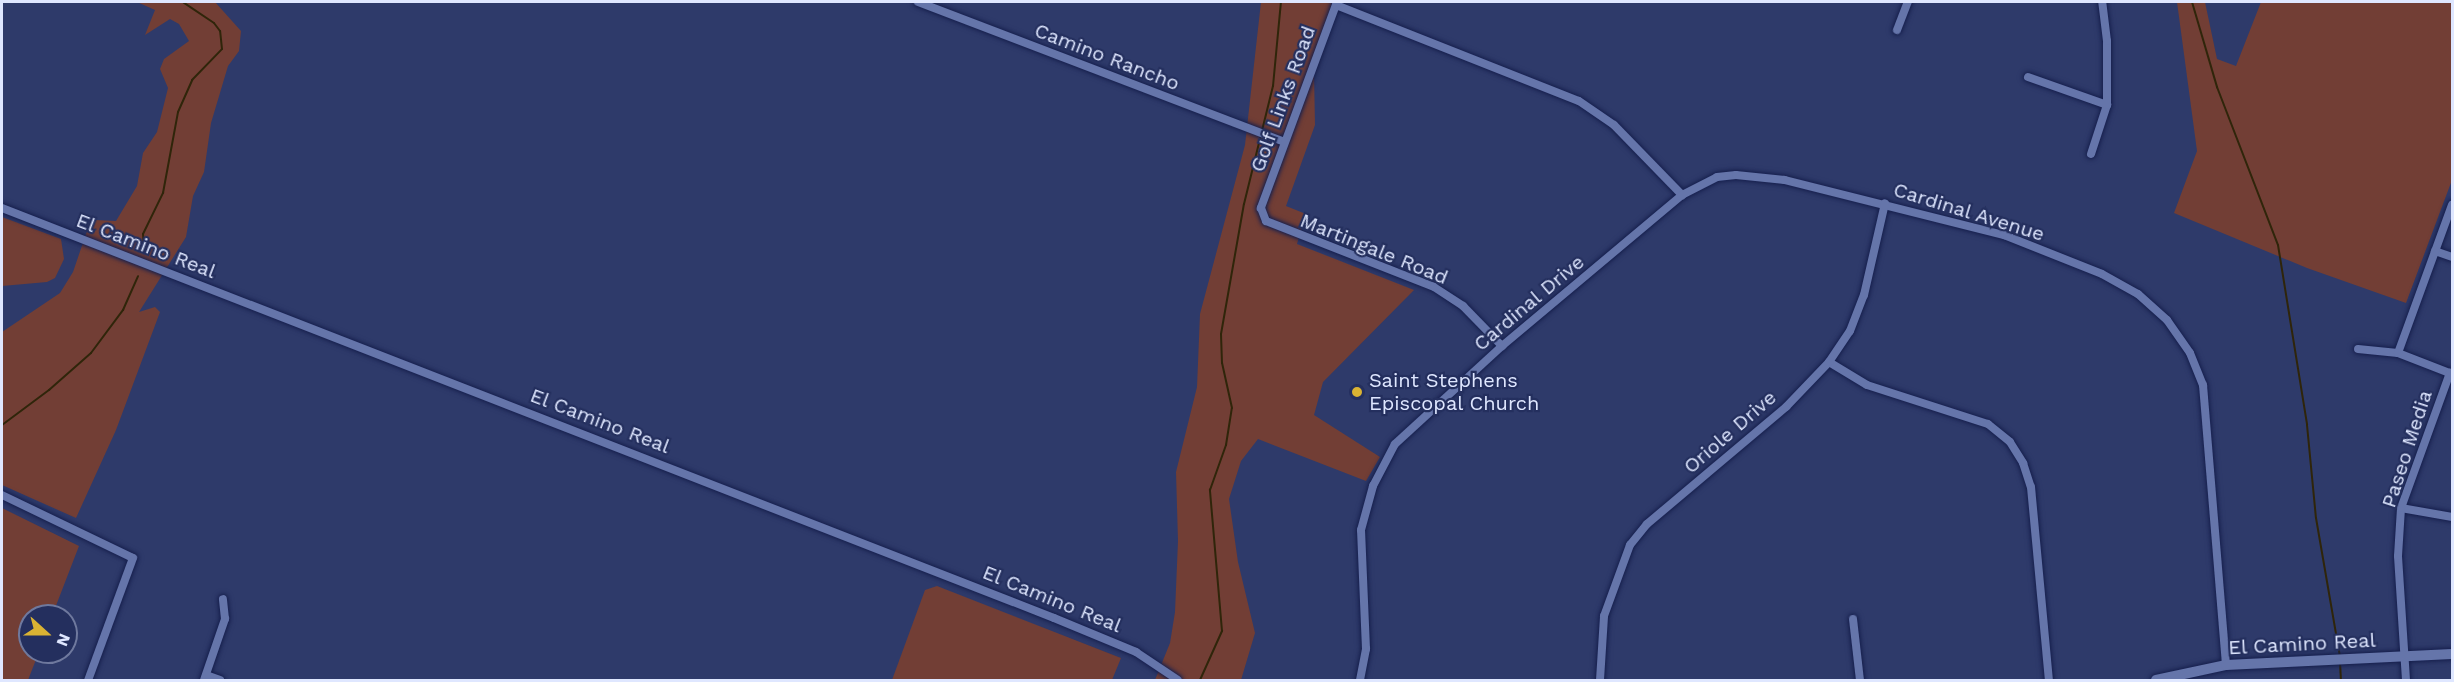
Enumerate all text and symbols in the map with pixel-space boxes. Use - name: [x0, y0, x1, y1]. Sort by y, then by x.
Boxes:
- street label: Camino Rancho: [1031, 18, 1183, 96]
- street label: Golf Links Road: [1245, 22, 1321, 176]
- street label: Cardinal Avenue: [1890, 177, 2048, 247]
- street label: El Camino Real: [72, 208, 220, 284]
- street label: Martingale Road: [1297, 208, 1451, 290]
- street label: Cardinal Drive: [1469, 250, 1589, 356]
- place label: Saint Stephens Episcopal Church: [1369, 368, 1540, 415]
- street label: El Camino Real: [526, 383, 674, 459]
- marker: Saint Stephens Episcopal Church: [1350, 385, 1364, 399]
- street label: Oriole Drive: [1679, 385, 1781, 479]
- street label: Paseo Media: [2377, 387, 2437, 511]
- street label: El Camino Real: [979, 560, 1125, 638]
- north arrow: [18, 604, 78, 664]
- street label: El Camino Real: [2227, 628, 2377, 660]
- text: N: [52, 631, 74, 649]

